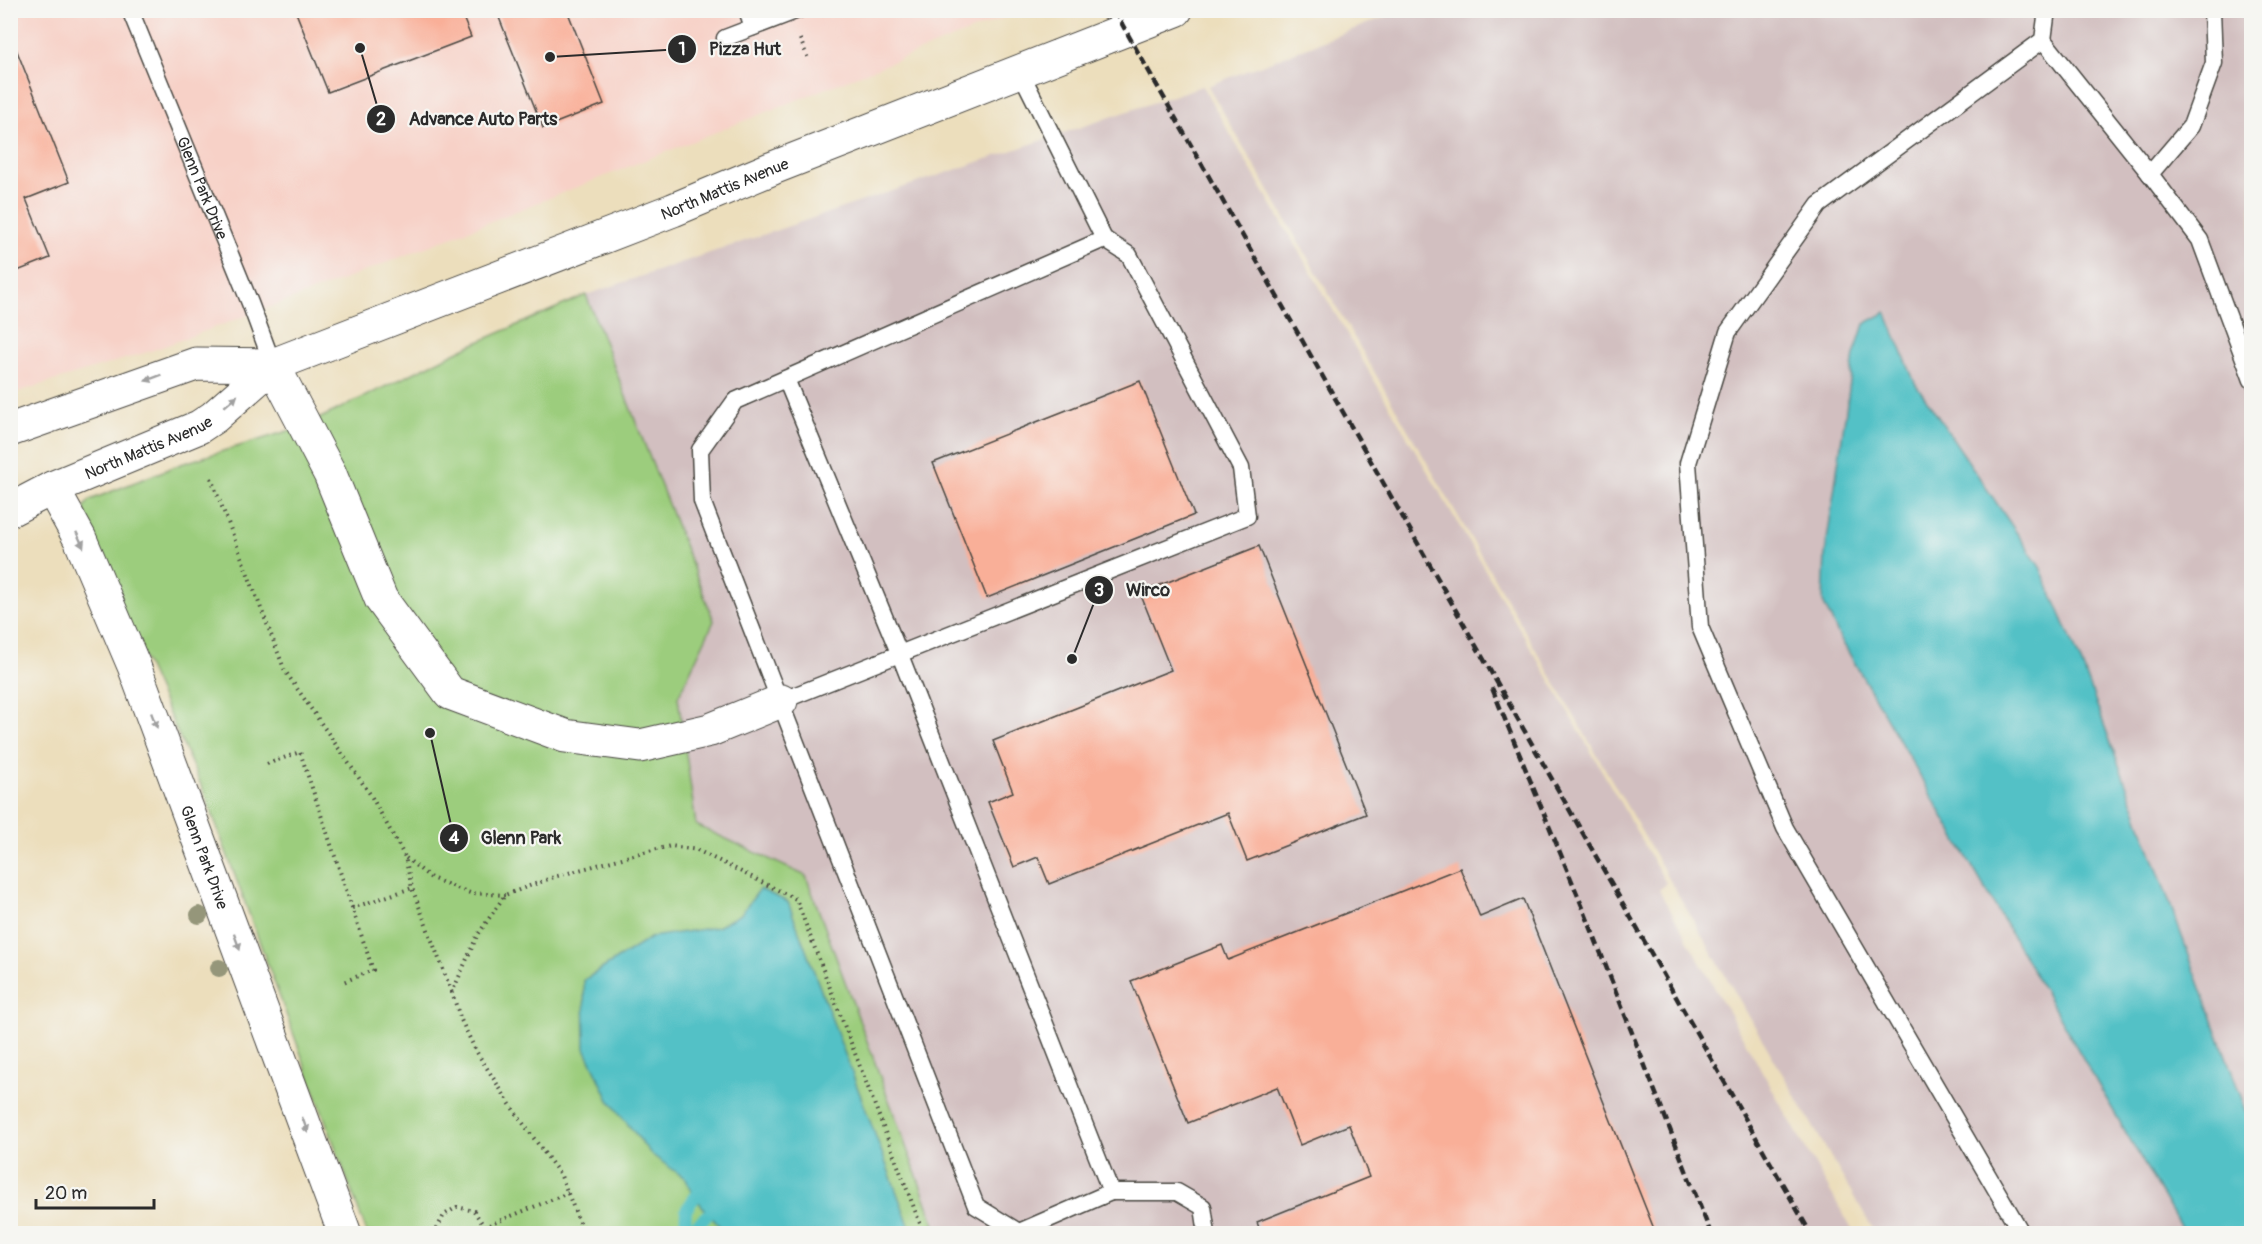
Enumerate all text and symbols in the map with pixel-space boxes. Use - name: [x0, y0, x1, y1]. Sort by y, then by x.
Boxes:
- callout: Pizza Hut: [667, 31, 793, 67]
- text: 1: [678, 38, 686, 61]
- text: Pizza Hut: [709, 38, 782, 61]
- callout: Advance Auto Parts: [366, 101, 569, 137]
- text: 2: [376, 108, 386, 131]
- text: Advance Auto Parts: [409, 108, 558, 131]
- street label: Glenn Park Drive: [172, 134, 232, 242]
- street label: North Mattis Avenue: [658, 154, 792, 225]
- one-way arrow: [144, 373, 162, 383]
- one-way arrow: [224, 394, 239, 408]
- street label: North Mattis Avenue: [82, 412, 217, 484]
- one-way arrow: [75, 532, 84, 549]
- callout: Wirco: [1084, 572, 1182, 608]
- text: 3: [1094, 579, 1104, 602]
- text: Wirco: [1126, 579, 1170, 602]
- one-way arrow: [149, 712, 159, 730]
- street label: Glenn Park Drive: [176, 803, 232, 912]
- callout: Glenn Park: [439, 820, 573, 856]
- text: 4: [449, 827, 460, 850]
- text: Glenn Park: [481, 827, 562, 850]
- one-way arrow: [232, 934, 242, 952]
- one-way arrow: [300, 1116, 310, 1134]
- scale bar: [36, 1172, 154, 1210]
- text: 20 m: [45, 1182, 87, 1205]

